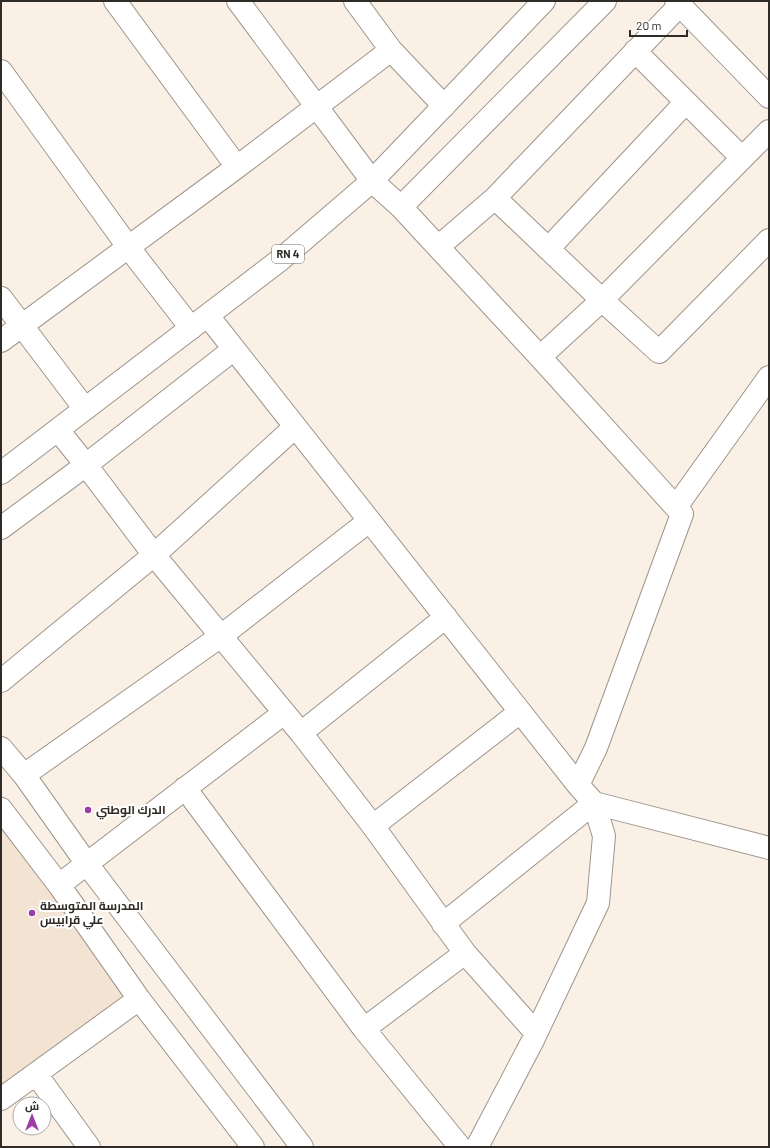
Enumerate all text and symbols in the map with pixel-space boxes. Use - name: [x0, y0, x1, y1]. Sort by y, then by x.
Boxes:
- scale bar: [630, 12, 687, 38]
- text: 20 m: [636, 18, 662, 32]
- road number: RN 4: [272, 245, 304, 263]
- place label: الدرك الوطني: [96, 802, 166, 820]
- marker: الدرك الوطني: [83, 805, 93, 815]
- place label: المدرسة المتوسطة علي قرابيس: [40, 898, 143, 930]
- marker: المدرسة المتوسطة علي قرابيس: [27, 908, 37, 918]
- north arrow: [12, 1096, 52, 1136]
- text: ش: [25, 1099, 39, 1113]

